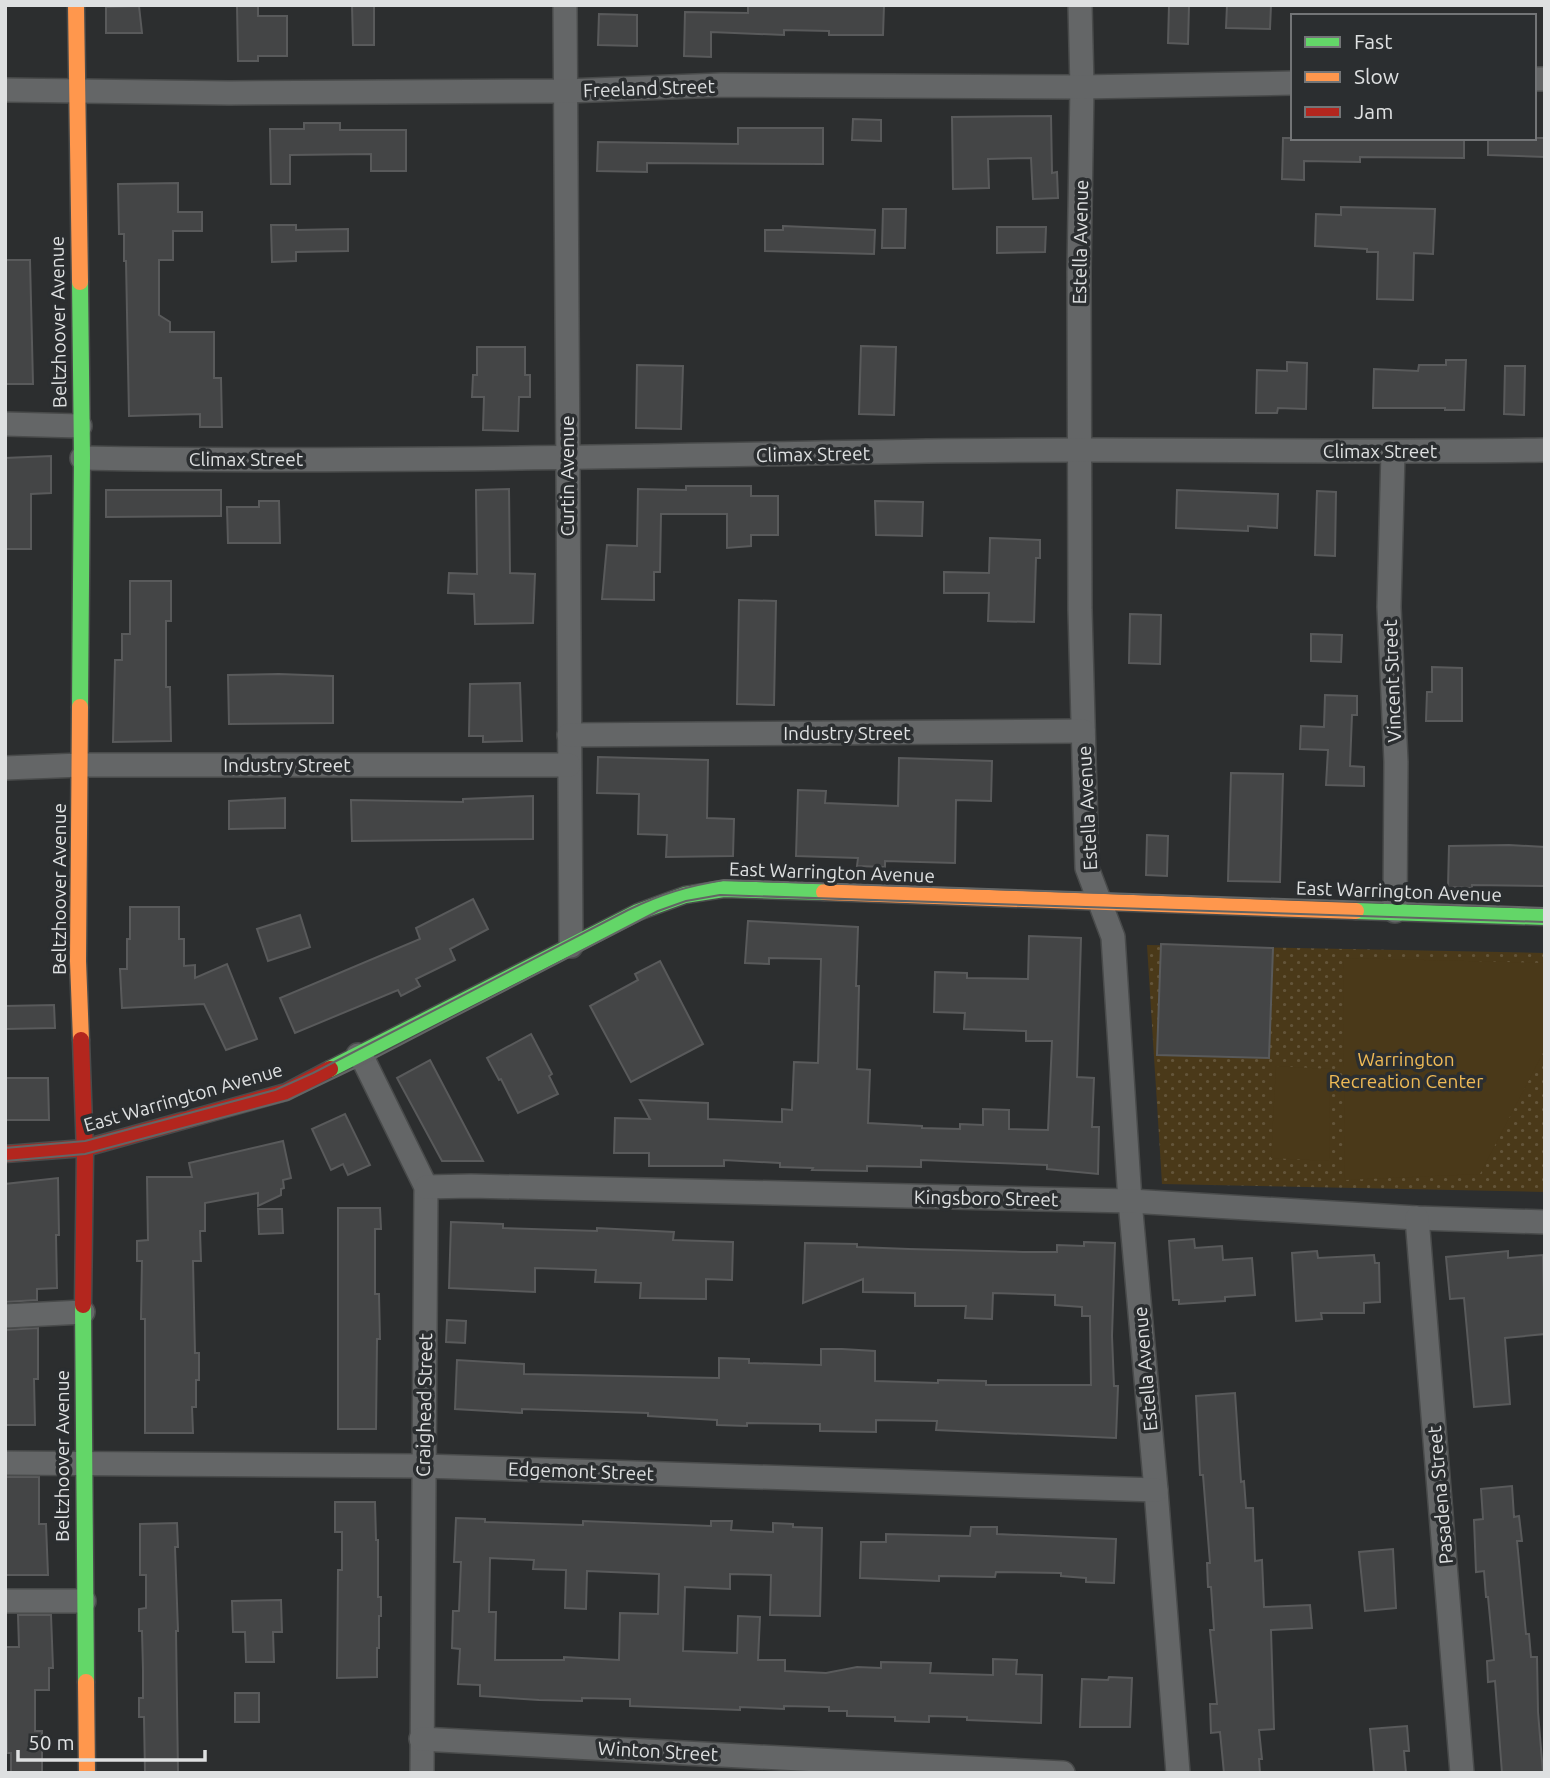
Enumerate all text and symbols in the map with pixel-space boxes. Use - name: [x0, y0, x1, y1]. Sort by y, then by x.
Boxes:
- legend: [1291, 14, 1536, 140]
- text: Fast: [1354, 29, 1392, 53]
- text: Slow: [1354, 64, 1399, 88]
- street label: Freeland Street: [583, 75, 716, 101]
- text: Jam: [1354, 99, 1393, 123]
- street label: Estella Avenue: [1068, 179, 1092, 305]
- street label: Beltzhoover Avenue: [46, 236, 70, 408]
- street label: Curtin Avenue: [556, 416, 578, 536]
- street label: Climax Street: [1323, 440, 1438, 462]
- street label: Climax Street: [756, 442, 871, 466]
- street label: Climax Street: [189, 448, 304, 470]
- street label: Vincent Street: [1379, 619, 1405, 743]
- street label: Industry Street: [783, 722, 911, 744]
- street label: Estella Avenue: [1073, 745, 1101, 871]
- street label: Industry Street: [223, 754, 351, 776]
- street label: Beltzhoover Avenue: [48, 803, 70, 975]
- street label: East Warrington Avenue: [729, 857, 935, 887]
- street label: East Warrington Avenue: [1296, 876, 1502, 906]
- park label: Warrington Recreation Center: [1328, 1048, 1484, 1092]
- street label: East Warrington Avenue: [81, 1058, 285, 1136]
- street label: Kingsboro Street: [914, 1186, 1059, 1210]
- street label: Estella Avenue: [1129, 1306, 1161, 1432]
- street label: Craighead Street: [412, 1332, 436, 1477]
- street label: Beltzhoover Avenue: [51, 1370, 73, 1542]
- street label: Pasadena Street: [1423, 1424, 1457, 1565]
- street label: Edgemont Street: [508, 1457, 655, 1485]
- scale bar: [18, 1718, 205, 1762]
- text: 50 m: [28, 1730, 75, 1754]
- street label: Winton Street: [597, 1737, 719, 1765]

